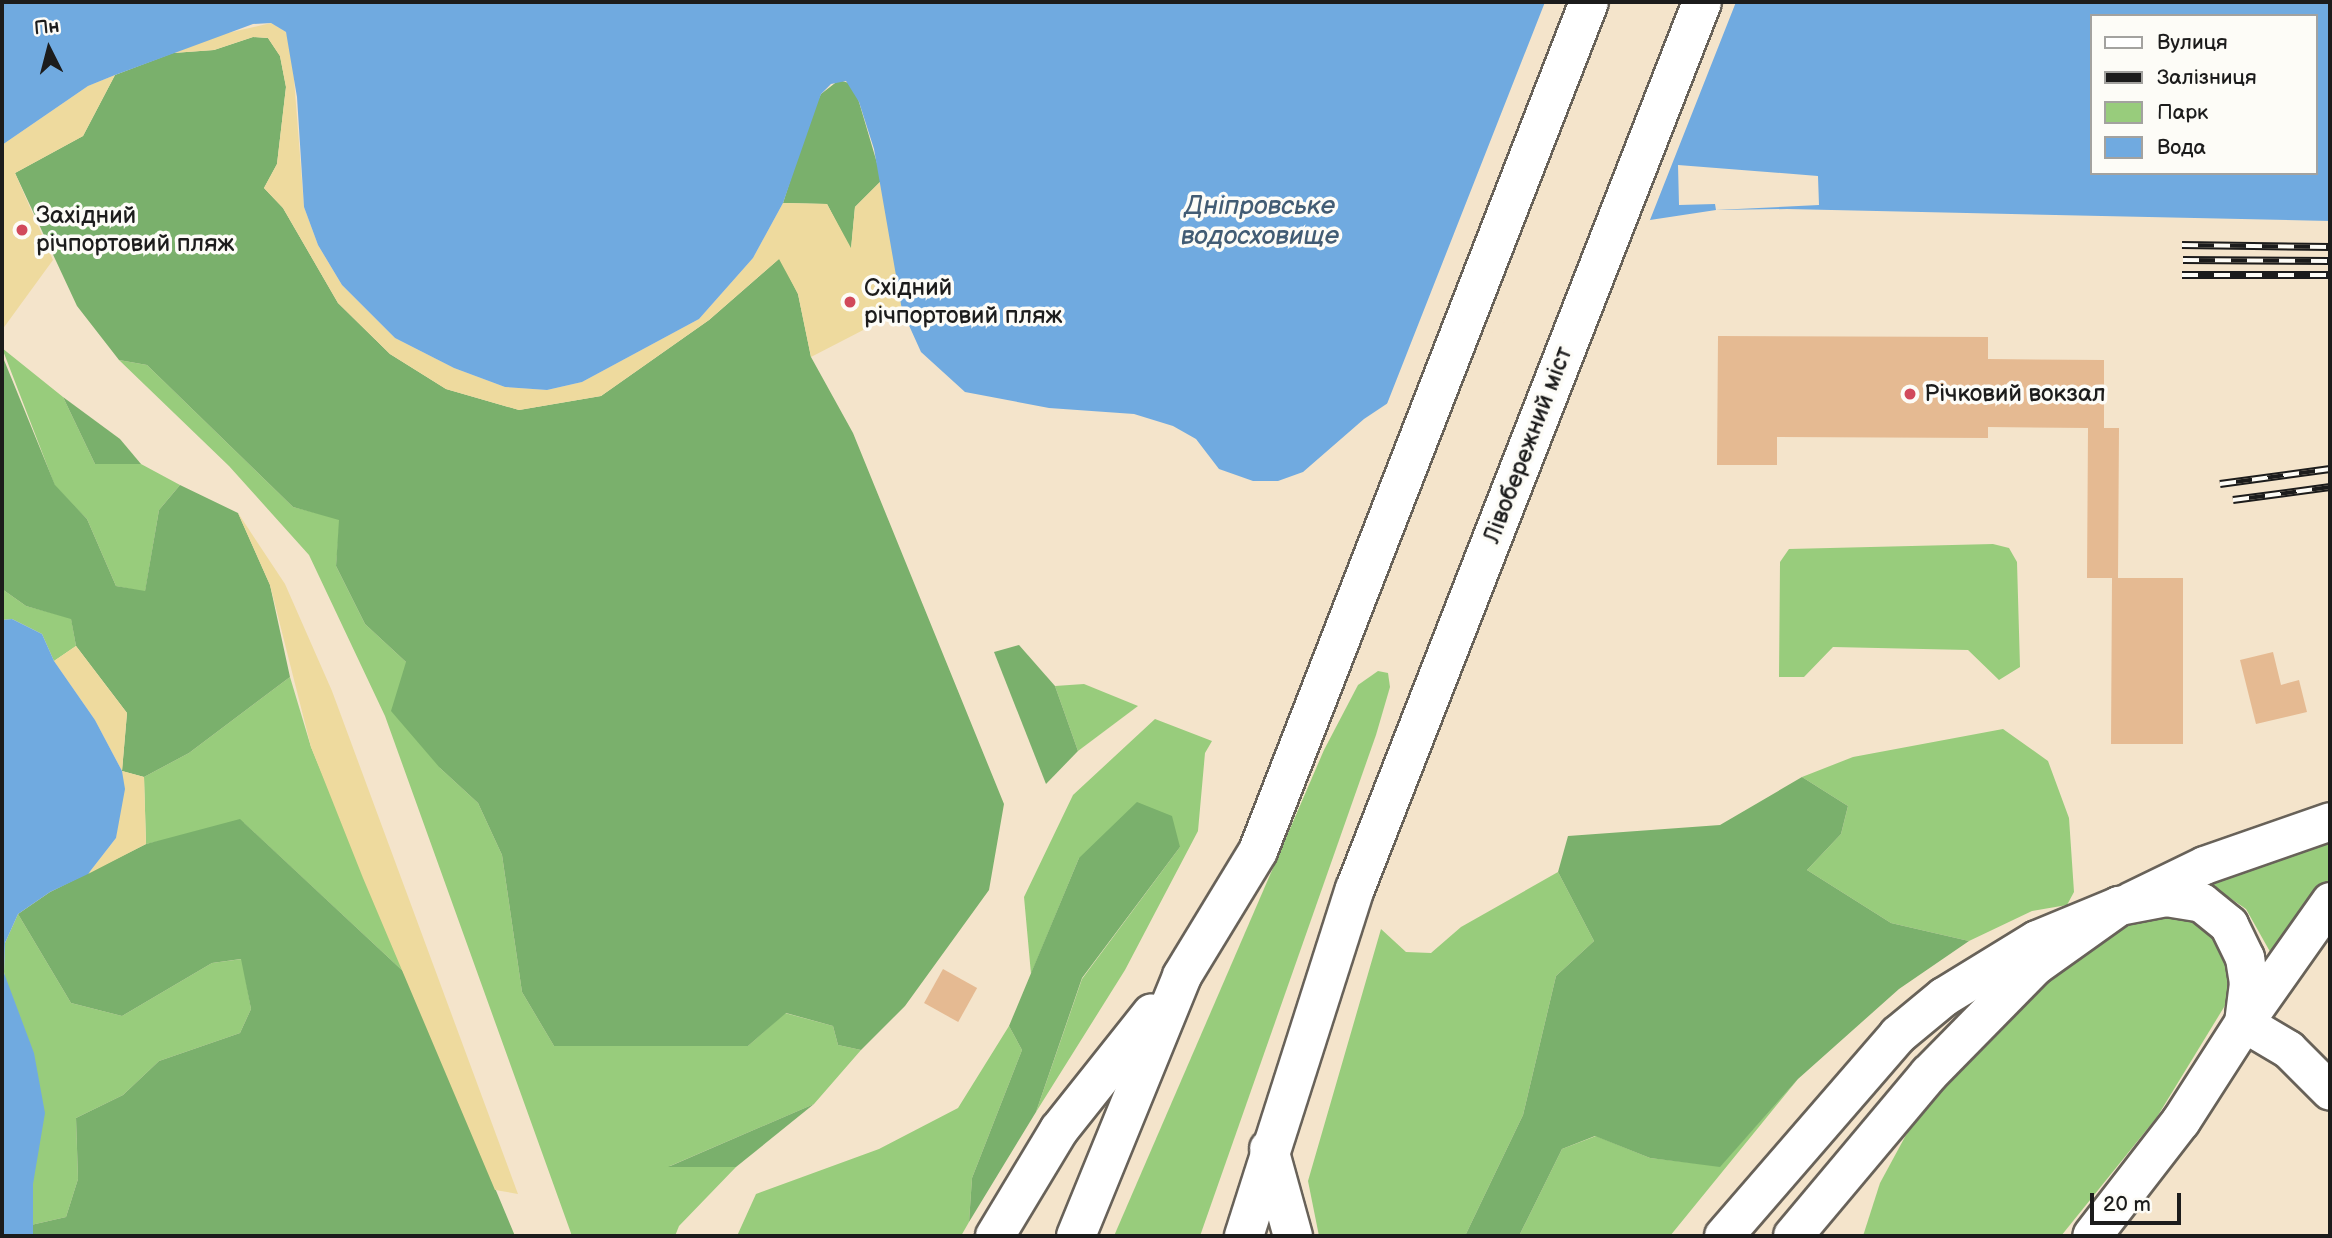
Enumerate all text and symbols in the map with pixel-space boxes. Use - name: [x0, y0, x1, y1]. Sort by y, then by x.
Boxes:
- north arrow: [14, 14, 84, 84]
- legend: [2090, 14, 2318, 175]
- text: Пн: [33, 15, 61, 40]
- text: Вулиця: [2157, 30, 2228, 55]
- text: Залізниця: [2157, 65, 2257, 90]
- text: Парк: [2157, 100, 2208, 125]
- text: Вода: [2157, 135, 2206, 160]
- water label: Дніпровське водосховище: [1181, 191, 1339, 252]
- place label: Західний річпортовий пляж: [36, 202, 234, 258]
- marker: Західний річпортовий пляж: [14, 222, 30, 238]
- place label: Східний річпортовий пляж: [864, 274, 1062, 330]
- marker: Східний річпортовий пляж: [842, 294, 858, 310]
- street label: Лівобережний міст: [1477, 343, 1579, 547]
- place label: Річковий вокзал: [1924, 380, 2106, 408]
- marker: Річковий вокзал: [1902, 386, 1918, 402]
- scale bar: [2094, 1178, 2185, 1222]
- text: 20 m: [2103, 1192, 2151, 1217]

